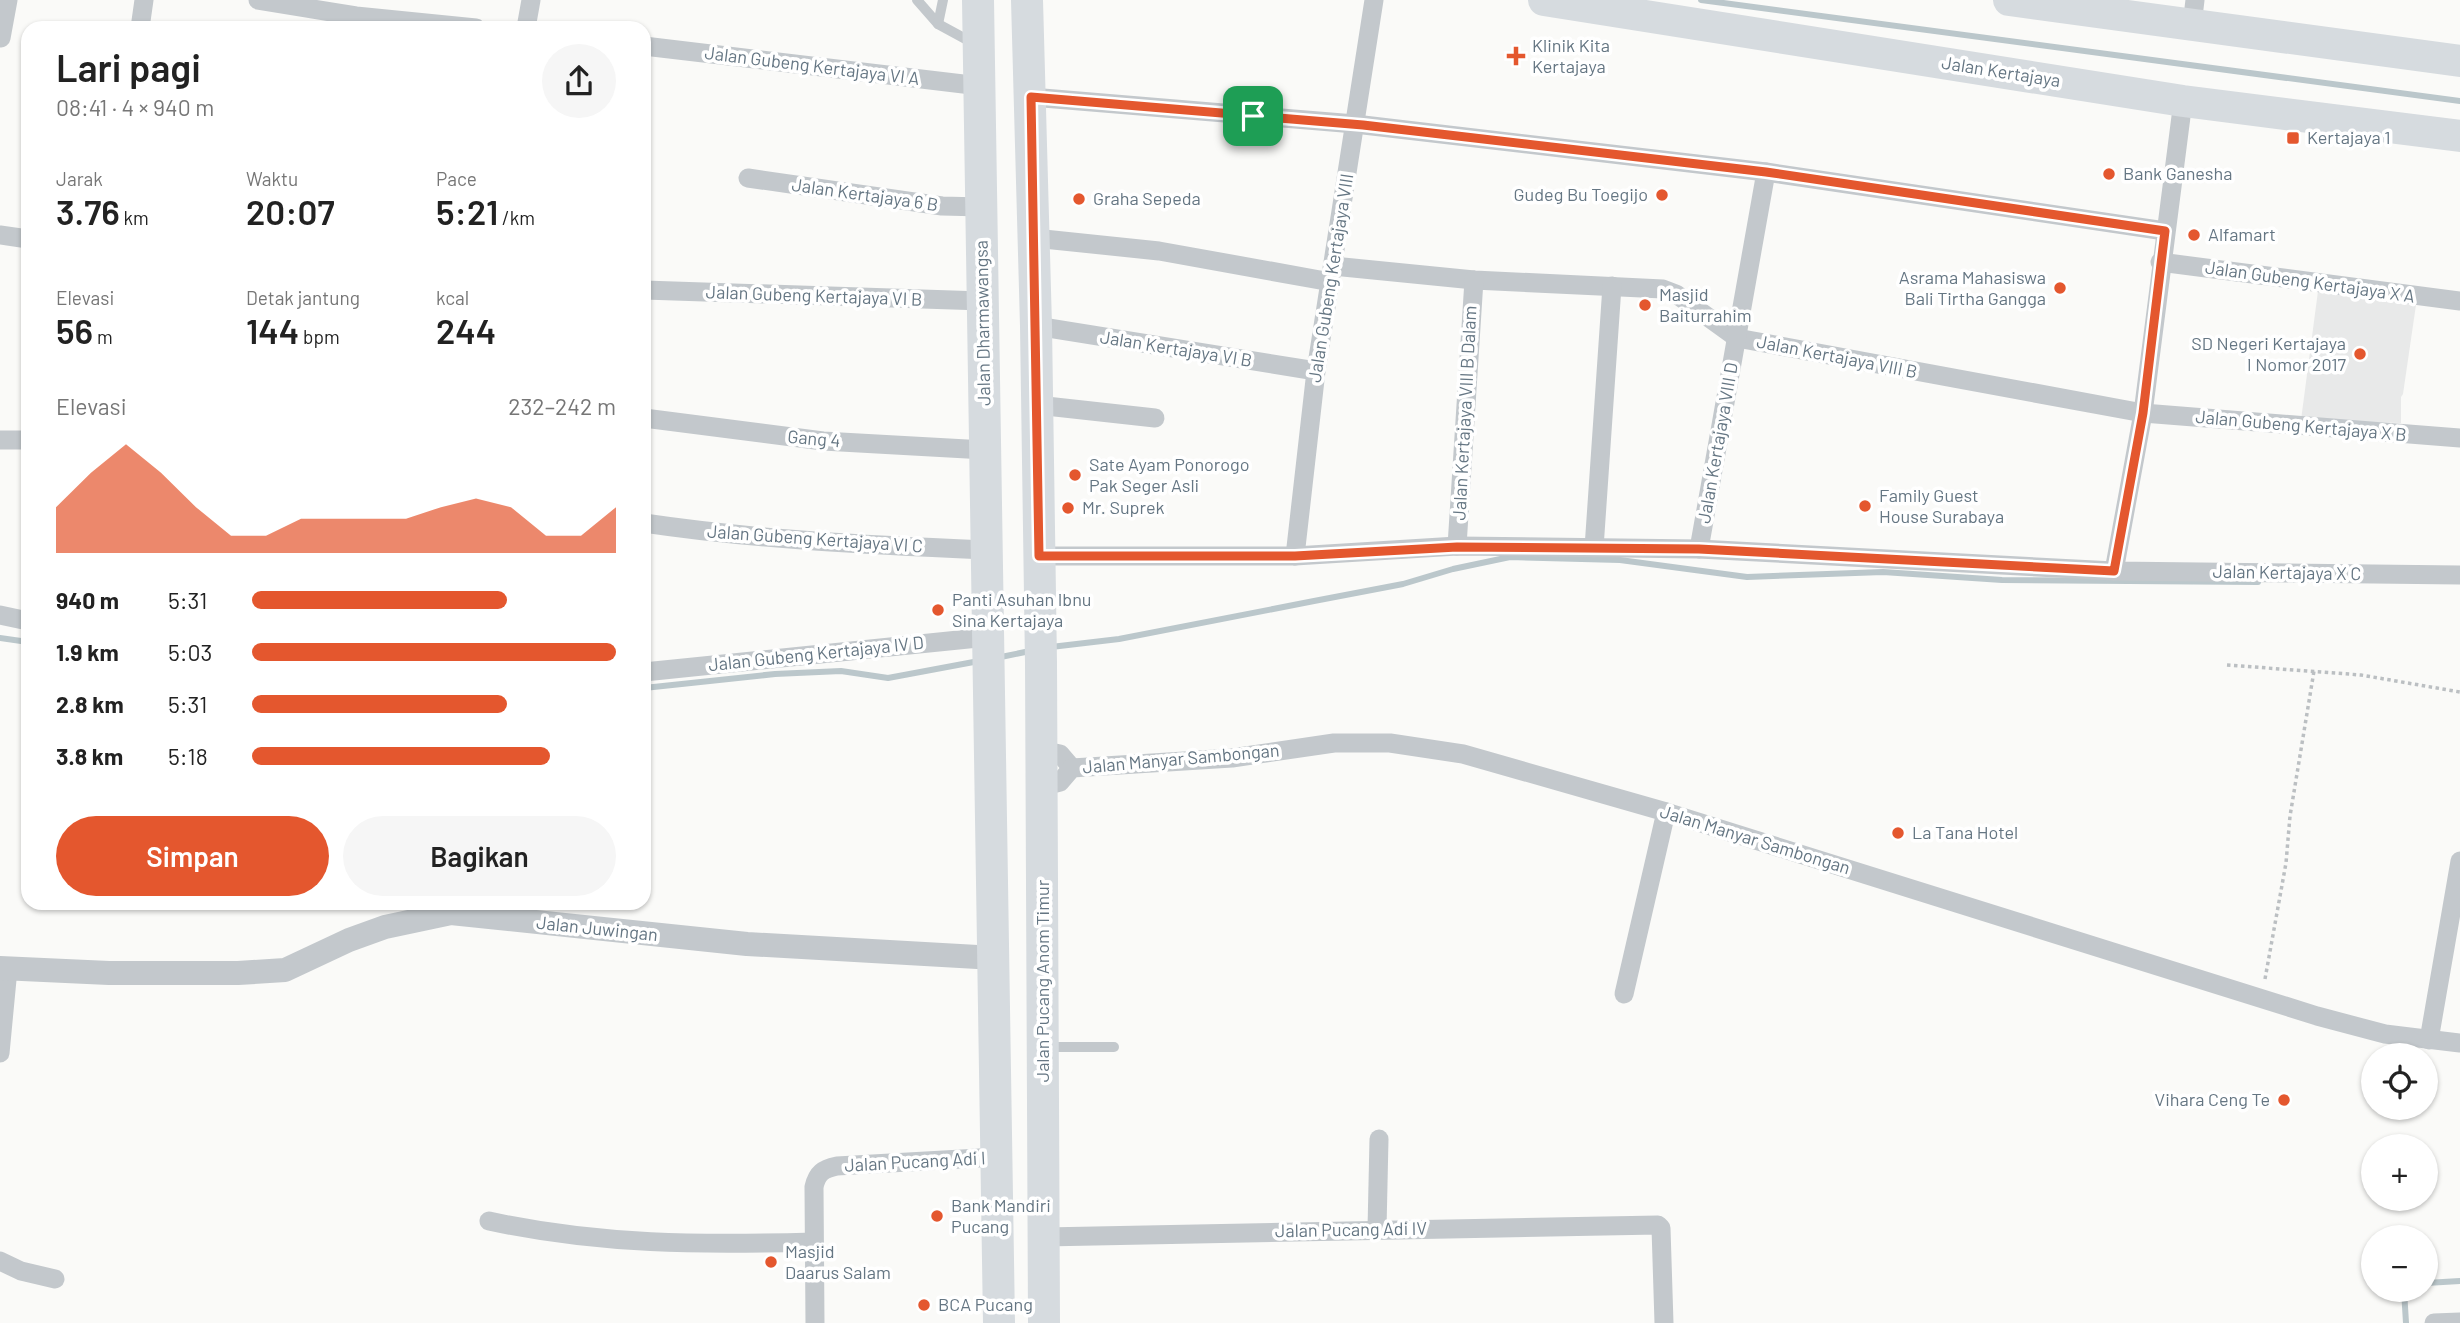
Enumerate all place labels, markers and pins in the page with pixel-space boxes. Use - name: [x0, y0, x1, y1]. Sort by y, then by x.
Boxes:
- place label: Klinik Kita Kertajaya: [1532, 34, 1610, 77]
- marker: Klinik Kita Kertajaya: [1506, 46, 1526, 66]
- pin: [1223, 86, 1283, 146]
- place label: Kertajaya 1: [2307, 126, 2391, 148]
- marker: Kertajaya 1: [2285, 130, 2301, 146]
- place label: Bank Ganesha: [2123, 162, 2232, 184]
- marker: Bank Ganesha: [2101, 166, 2117, 182]
- place label: Gudeg Bu Toegijo: [1514, 183, 1648, 205]
- place label: Graha Sepeda: [1093, 187, 1201, 209]
- marker: Gudeg Bu Toegijo: [1654, 187, 1670, 203]
- marker: Graha Sepeda: [1071, 191, 1087, 207]
- place label: Alfamart: [2208, 223, 2276, 245]
- marker: Alfamart: [2186, 227, 2202, 243]
- place label: Asrama Mahasiswa Bali Tirtha Gangga: [1899, 266, 2046, 309]
- marker: Asrama Mahasiswa Bali Tirtha Gangga: [2052, 280, 2068, 296]
- place label: Masjid Baiturrahim: [1659, 283, 1752, 326]
- marker: Masjid Baiturrahim: [1637, 297, 1653, 313]
- place label: SD Negeri Kertajaya I Nomor 2017: [2191, 332, 2346, 375]
- marker: SD Negeri Kertajaya I Nomor 2017: [2352, 346, 2368, 362]
- place label: Sate Ayam Ponorogo Pak Seger Asli: [1089, 453, 1250, 496]
- marker: Sate Ayam Ponorogo Pak Seger Asli: [1067, 467, 1083, 483]
- place label: Family Guest House Surabaya: [1879, 484, 2004, 527]
- place label: Mr. Suprek: [1082, 496, 1165, 518]
- marker: Family Guest House Surabaya: [1857, 498, 1873, 514]
- marker: Mr. Suprek: [1060, 500, 1076, 516]
- place label: Panti Asuhan Ibnu Sina Kertajaya: [952, 588, 1092, 631]
- marker: Panti Asuhan Ibnu Sina Kertajaya: [930, 602, 946, 618]
- place label: La Tana Hotel: [1912, 821, 2018, 843]
- marker: La Tana Hotel: [1890, 825, 1906, 841]
- place label: Vihara Ceng Te: [2155, 1088, 2270, 1110]
- marker: Vihara Ceng Te: [2276, 1092, 2292, 1108]
- place label: Bank Mandiri Pucang: [951, 1194, 1051, 1237]
- marker: Bank Mandiri Pucang: [929, 1208, 945, 1224]
- place label: Masjid Daarus Salam: [785, 1240, 891, 1283]
- marker: Masjid Daarus Salam: [763, 1254, 779, 1270]
- place label: BCA Pucang: [938, 1293, 1033, 1315]
- marker: BCA Pucang: [916, 1297, 932, 1313]

